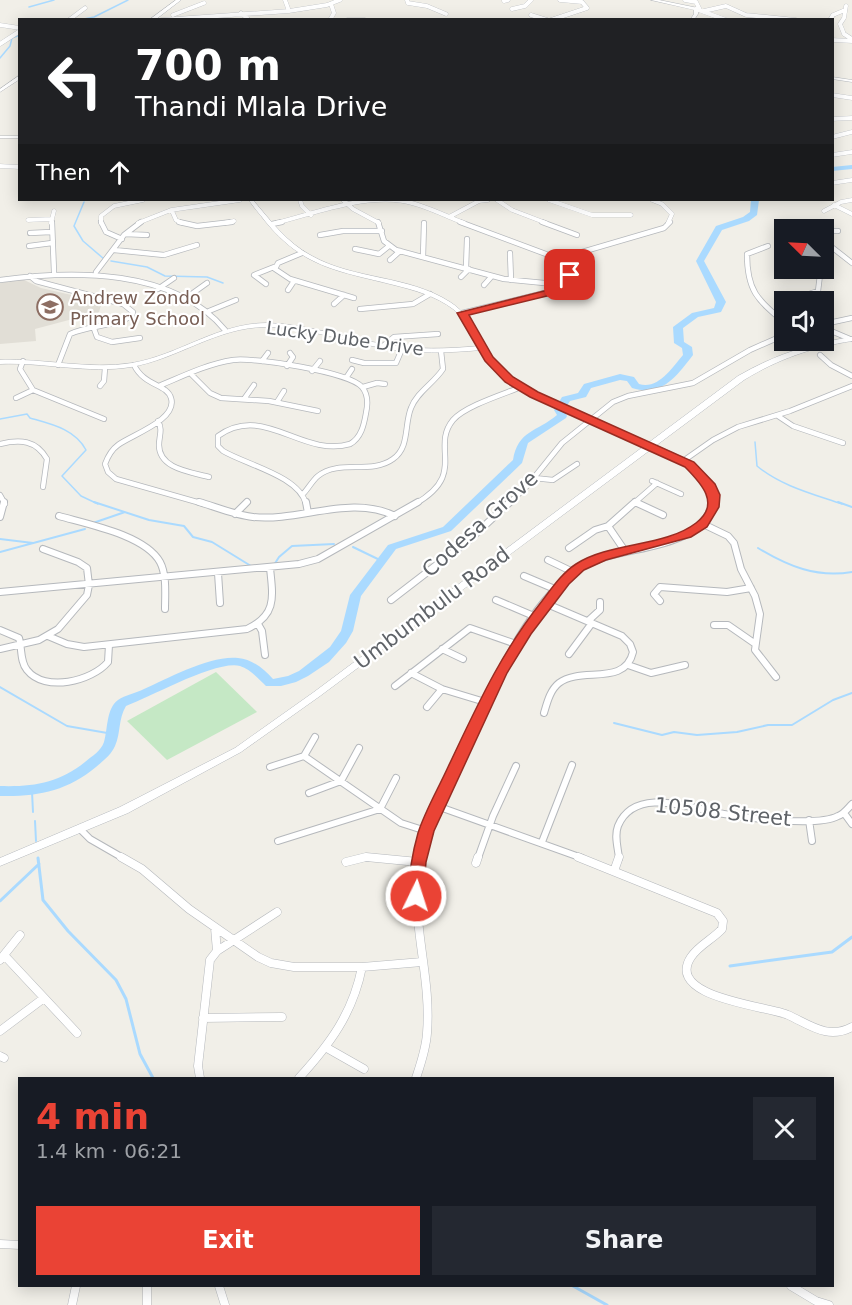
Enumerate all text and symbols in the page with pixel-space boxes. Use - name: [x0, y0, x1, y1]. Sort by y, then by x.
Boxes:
- text: 700 m: [135, 41, 281, 90]
- icon: left: [36, 42, 114, 120]
- text: Thandi Mlala Drive: [135, 91, 387, 122]
- icon: ahead: [103, 156, 136, 189]
- text: Then: [36, 160, 91, 185]
- north arrow: [774, 219, 834, 279]
- map controls: [774, 219, 834, 351]
- pin: [544, 249, 595, 300]
- icon: arrive: [553, 258, 586, 291]
- place label: Andrew Zondo Primary School: [70, 287, 205, 329]
- button: sound: [774, 291, 834, 351]
- school or university icon: Andrew Zondo Primary School: [35, 292, 65, 322]
- street label: Lucky Dube Drive: [265, 317, 425, 359]
- street label: Codesa Grove: [417, 466, 543, 582]
- street label: Umbumbulu Road: [350, 542, 514, 674]
- street label: 10508 Street: [653, 793, 793, 831]
- position arrow: [384, 864, 448, 928]
- text: 4 min: [36, 1096, 149, 1137]
- button: close: [753, 1097, 816, 1160]
- text: 1.4 km · 06:21: [36, 1139, 182, 1163]
- button: Exit: [36, 1206, 420, 1275]
- button: Share: [432, 1206, 816, 1275]

